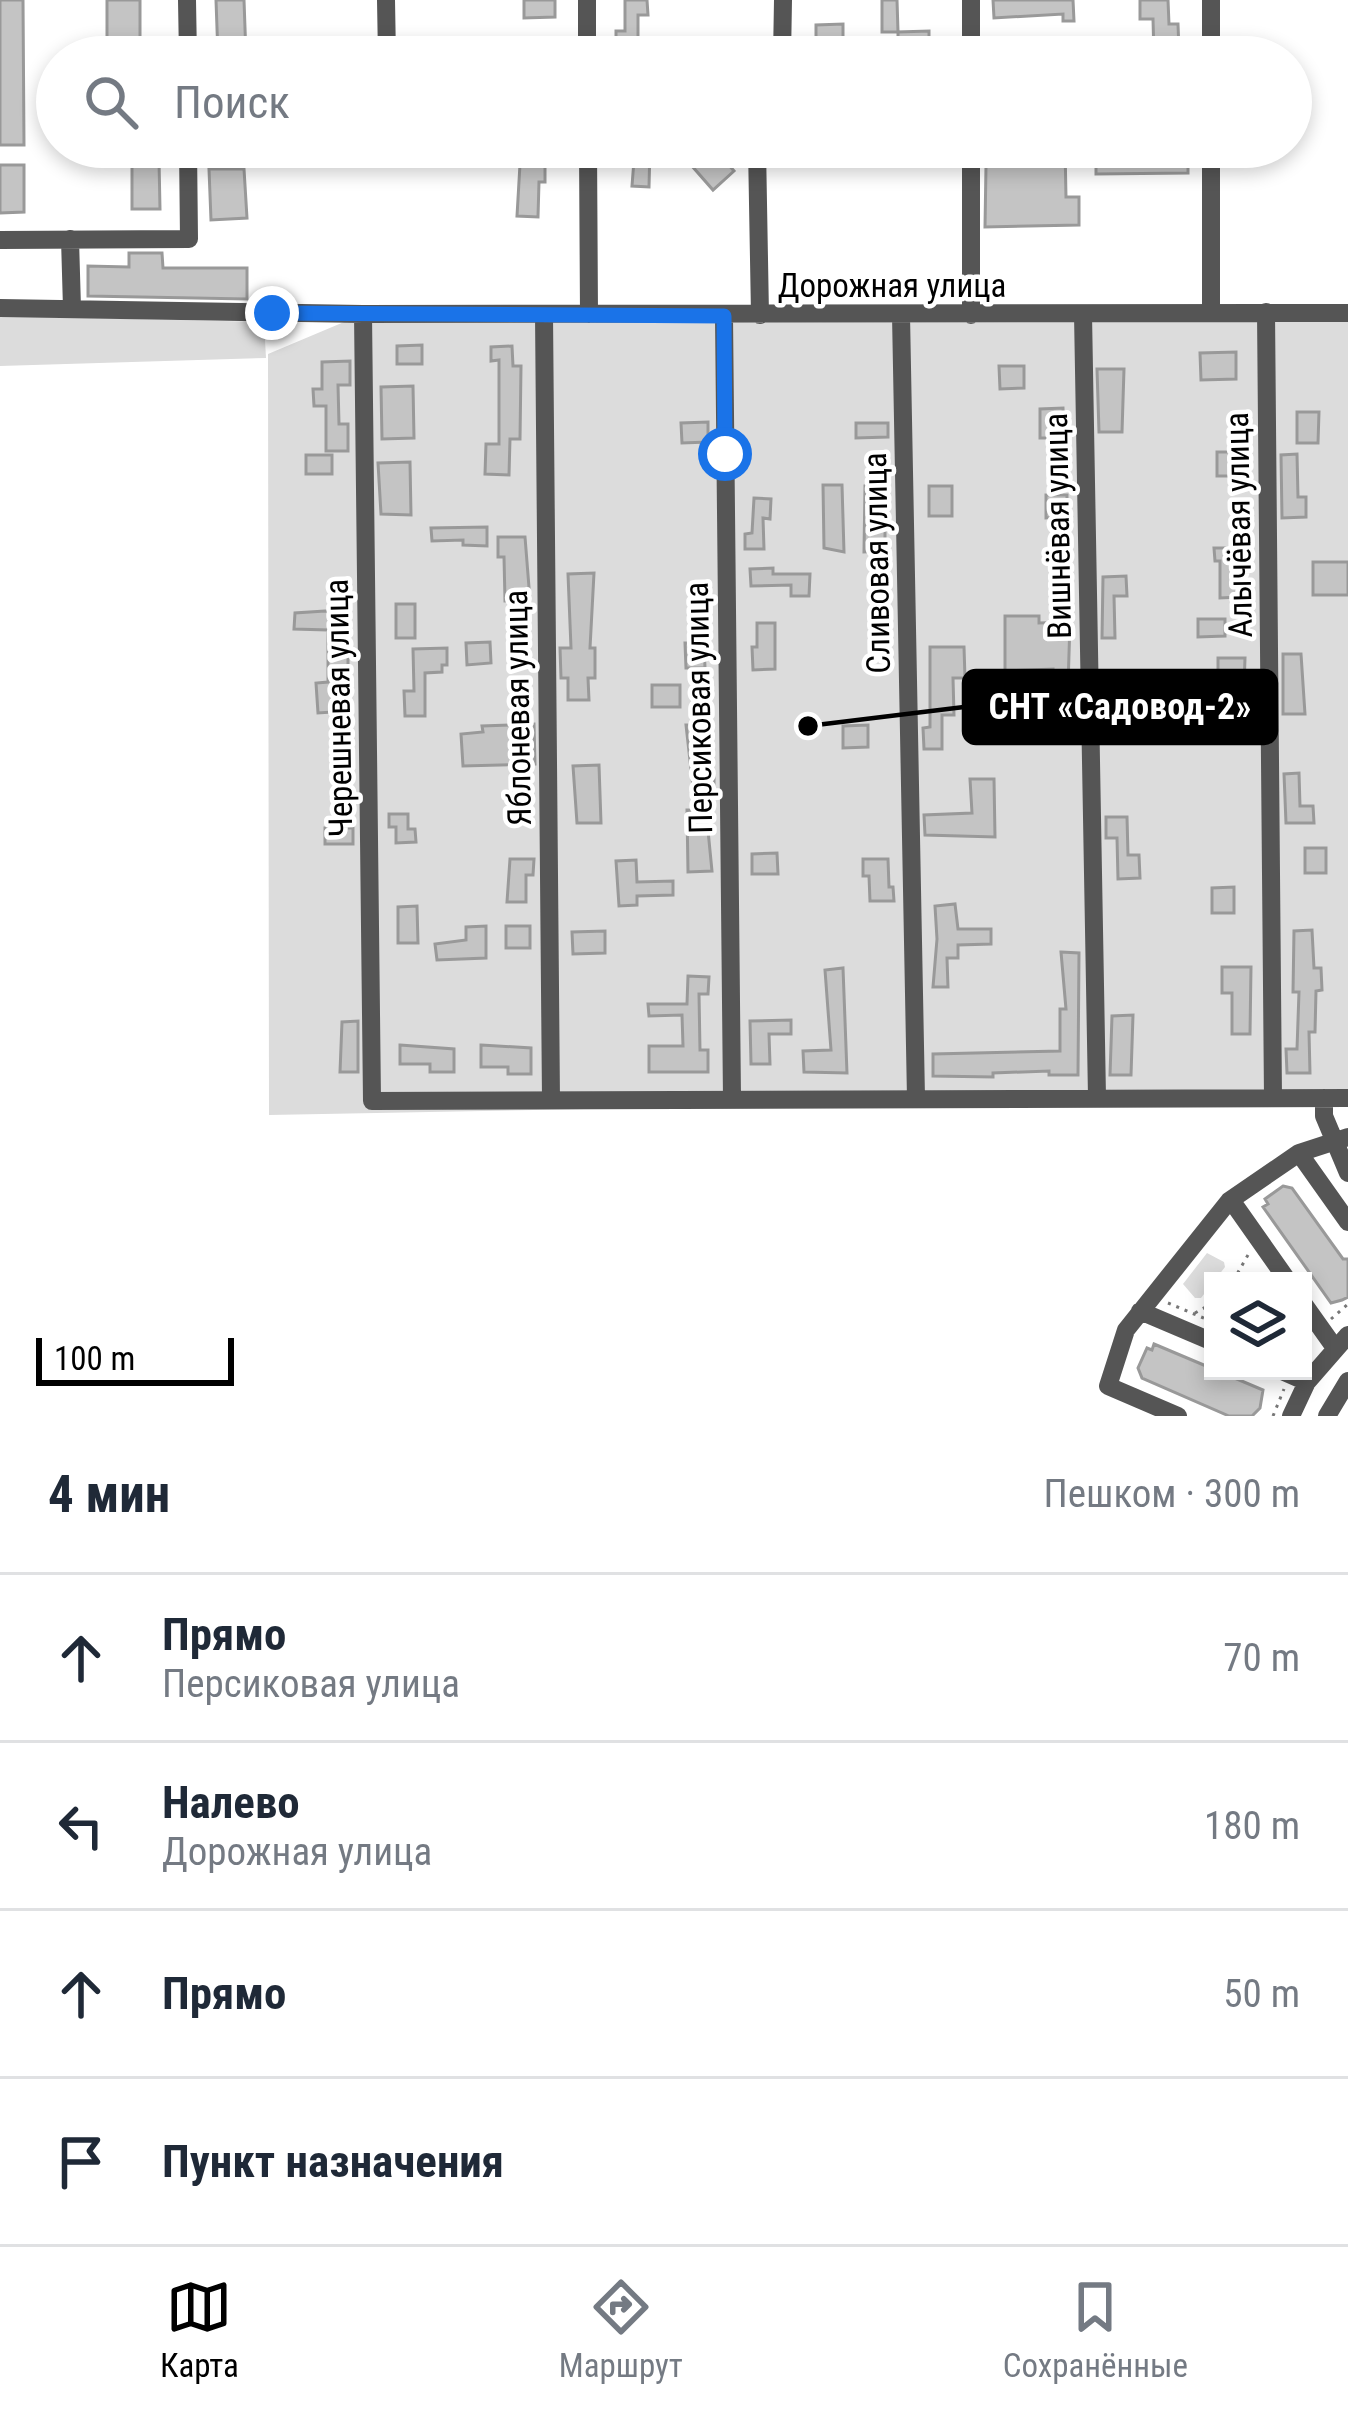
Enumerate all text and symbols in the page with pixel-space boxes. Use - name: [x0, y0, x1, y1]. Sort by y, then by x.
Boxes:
- search box: [36, 36, 1312, 168]
- icon: search: [78, 69, 144, 135]
- text: Поиск: [174, 76, 290, 129]
- street label: Дорожная улица: [778, 266, 1006, 305]
- route end: [245, 286, 299, 340]
- street label: Алычёвая улица: [1217, 412, 1260, 638]
- street label: Вишнёвая улица: [1036, 413, 1079, 639]
- route start: [698, 427, 752, 481]
- street label: Сливовая улица: [855, 452, 898, 674]
- street label: Черешневая улица: [317, 579, 360, 837]
- street label: Персиковая улица: [677, 582, 720, 834]
- street label: Яблоневая улица: [496, 590, 539, 826]
- callout: СНТ «Садовод-2»: [964, 671, 1276, 743]
- text: СНТ «Садовод-2»: [989, 686, 1251, 728]
- map controls: [1204, 1272, 1312, 1380]
- button: layers: [1204, 1272, 1312, 1380]
- scale bar: [36, 1332, 234, 1385]
- text: 100 m: [54, 1339, 135, 1378]
- text: 4 мин: [48, 1465, 170, 1524]
- text: Пешком · 300 m: [1043, 1471, 1300, 1517]
- text: Прямо: [162, 1608, 286, 1661]
- icon: ahead: [48, 1625, 114, 1691]
- text: 70 m: [1223, 1635, 1300, 1681]
- text: Персиковая улица: [162, 1661, 460, 1707]
- text: Налево: [162, 1776, 300, 1829]
- icon: left: [48, 1793, 114, 1859]
- text: 180 m: [1204, 1803, 1300, 1849]
- text: Дорожная улица: [162, 1829, 432, 1875]
- icon: ahead: [48, 1961, 114, 2027]
- text: Прямо: [162, 1967, 286, 2020]
- text: 50 m: [1223, 1971, 1300, 2017]
- icon: arrive: [48, 2129, 114, 2195]
- text: Пункт назначения: [162, 2135, 504, 2188]
- tab: Карта: [160, 2274, 239, 2385]
- tab: Маршрут: [559, 2274, 683, 2385]
- tab: Сохранённые: [1003, 2274, 1188, 2385]

